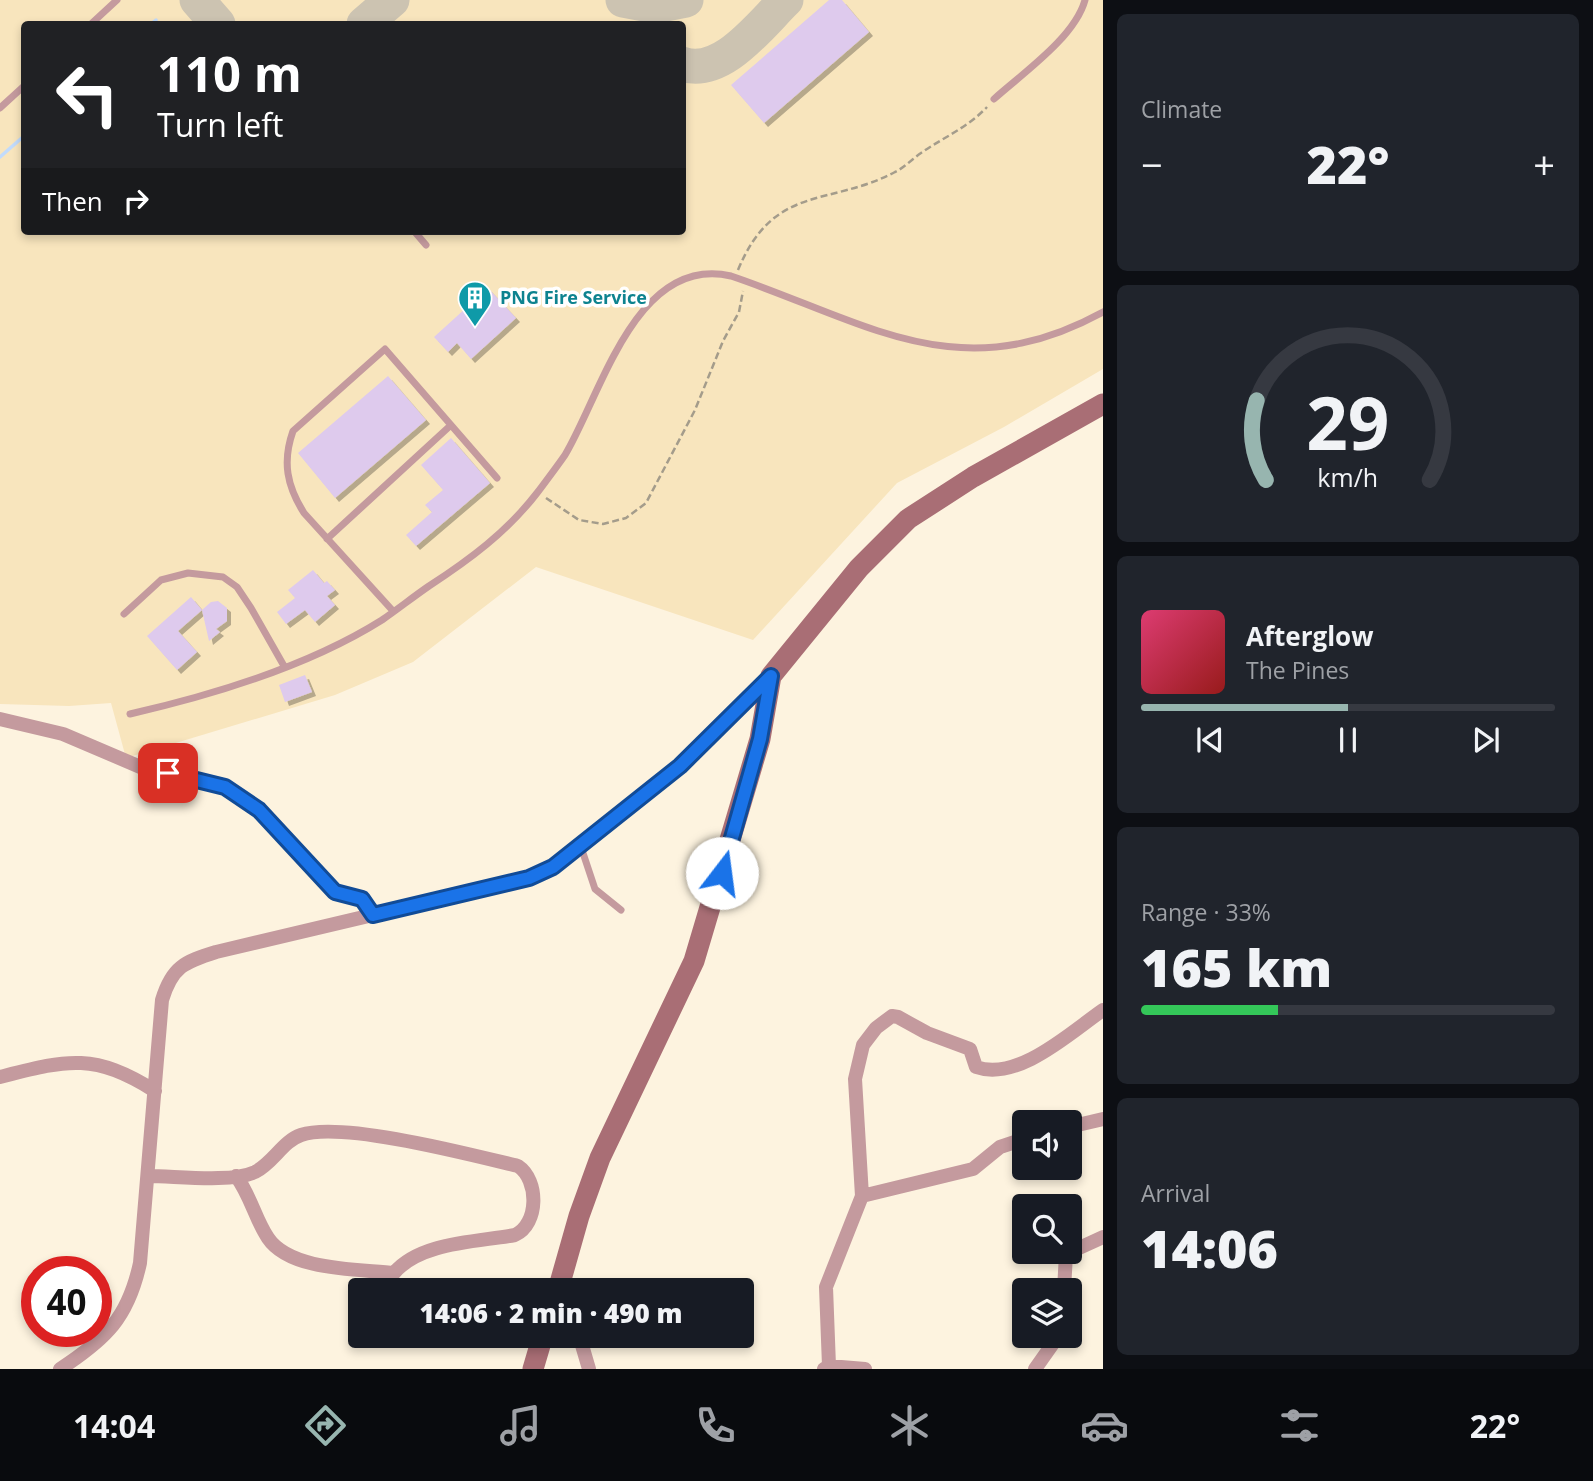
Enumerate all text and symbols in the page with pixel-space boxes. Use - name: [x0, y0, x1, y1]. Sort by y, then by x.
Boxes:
- text: 110 m: [157, 40, 302, 106]
- icon: left: [42, 49, 133, 140]
- text: Climate: [1141, 93, 1222, 125]
- text: Turn left: [157, 103, 283, 146]
- text: 22°: [1307, 128, 1389, 199]
- text: −: [1141, 138, 1163, 190]
- text: +: [1533, 138, 1555, 190]
- icon: right: [117, 182, 155, 220]
- text: Then: [42, 183, 103, 219]
- building icon: PNG Fire Service: [456, 279, 494, 328]
- place label: PNG Fire Service: [500, 285, 647, 309]
- text: 29: [1306, 372, 1390, 471]
- text: km/h: [1318, 459, 1378, 493]
- text: Afterglow: [1246, 618, 1373, 654]
- text: The Pines: [1246, 654, 1349, 686]
- icon: previous: [1191, 721, 1229, 759]
- icon: pause: [1329, 721, 1367, 759]
- icon: next: [1467, 721, 1505, 759]
- pin: [138, 743, 198, 803]
- icon: arrive: [149, 754, 187, 792]
- position arrow: [685, 836, 759, 910]
- text: Range · 33%: [1141, 896, 1271, 928]
- text: 165 km: [1141, 931, 1332, 1002]
- map controls: [1012, 1110, 1082, 1348]
- button: sound: [1012, 1110, 1082, 1180]
- text: Arrival: [1141, 1177, 1210, 1209]
- button: search: [1012, 1194, 1082, 1264]
- text: 14:06: [1141, 1212, 1278, 1283]
- speed limit sign: 40: [21, 1256, 112, 1347]
- button: layers: [1012, 1278, 1082, 1348]
- text: 14:06 · 2 min · 490 m: [420, 1295, 682, 1331]
- icon: directions: [301, 1401, 350, 1450]
- icon: music: [496, 1401, 545, 1450]
- icon: phone: [691, 1401, 740, 1450]
- icon: climate: [885, 1401, 934, 1450]
- icon: car: [1080, 1401, 1129, 1450]
- icon: filters: [1275, 1401, 1324, 1450]
- text: 14:04: [73, 1404, 155, 1447]
- text: 22°: [1470, 1404, 1520, 1447]

